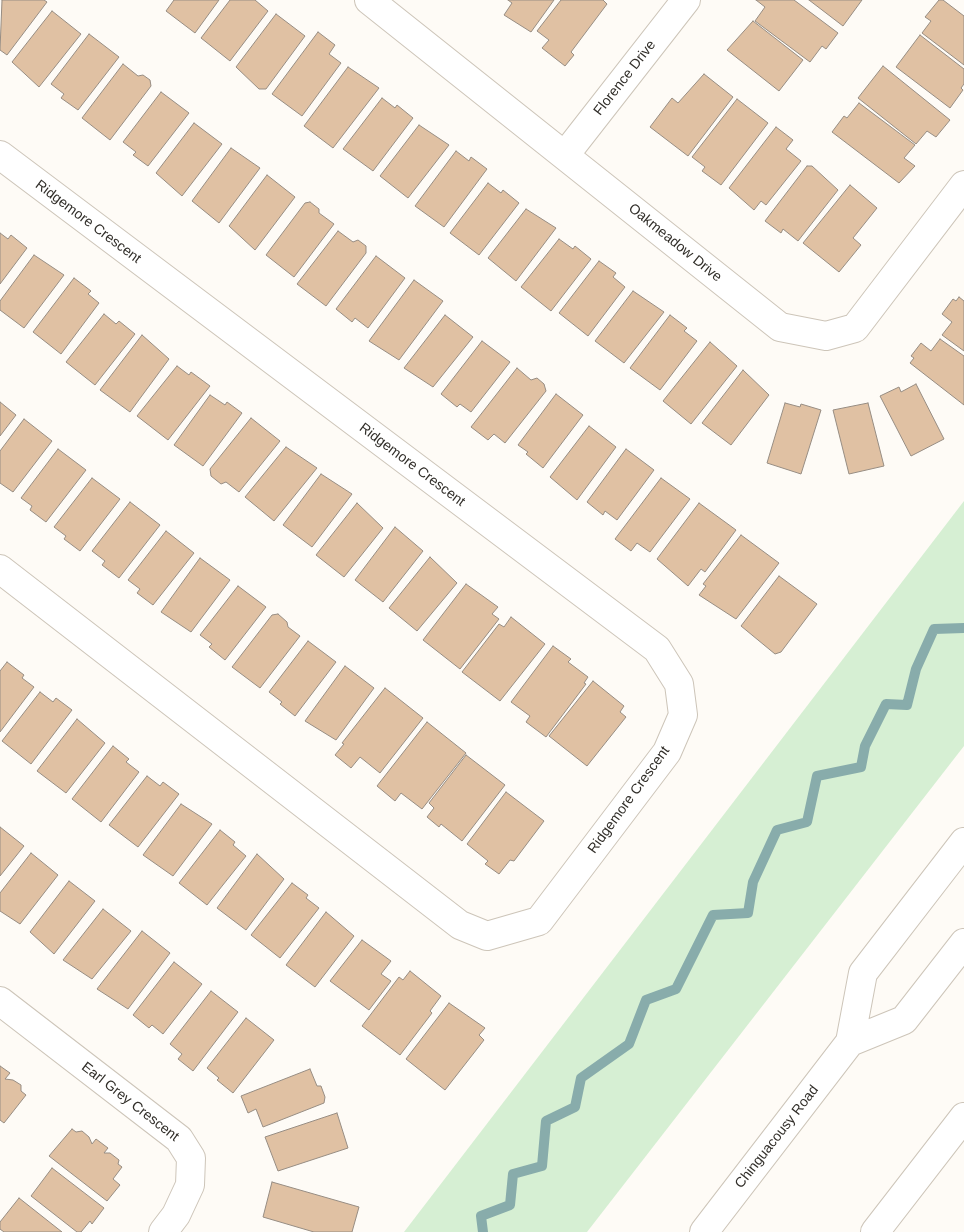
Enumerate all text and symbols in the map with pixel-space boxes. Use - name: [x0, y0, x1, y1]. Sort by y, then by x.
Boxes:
- street label: Florence Drive: [590, 37, 660, 119]
- street label: Ridgemore Crescent: [32, 177, 144, 267]
- street label: Oakmeadow Drive: [625, 200, 725, 286]
- street label: Ridgemore Crescent: [356, 420, 468, 510]
- street label: Ridgemore Crescent: [584, 743, 674, 857]
- street label: Earl Grey Crescent: [78, 1059, 182, 1145]
- street label: Chinguacousy Road: [732, 1082, 822, 1192]

